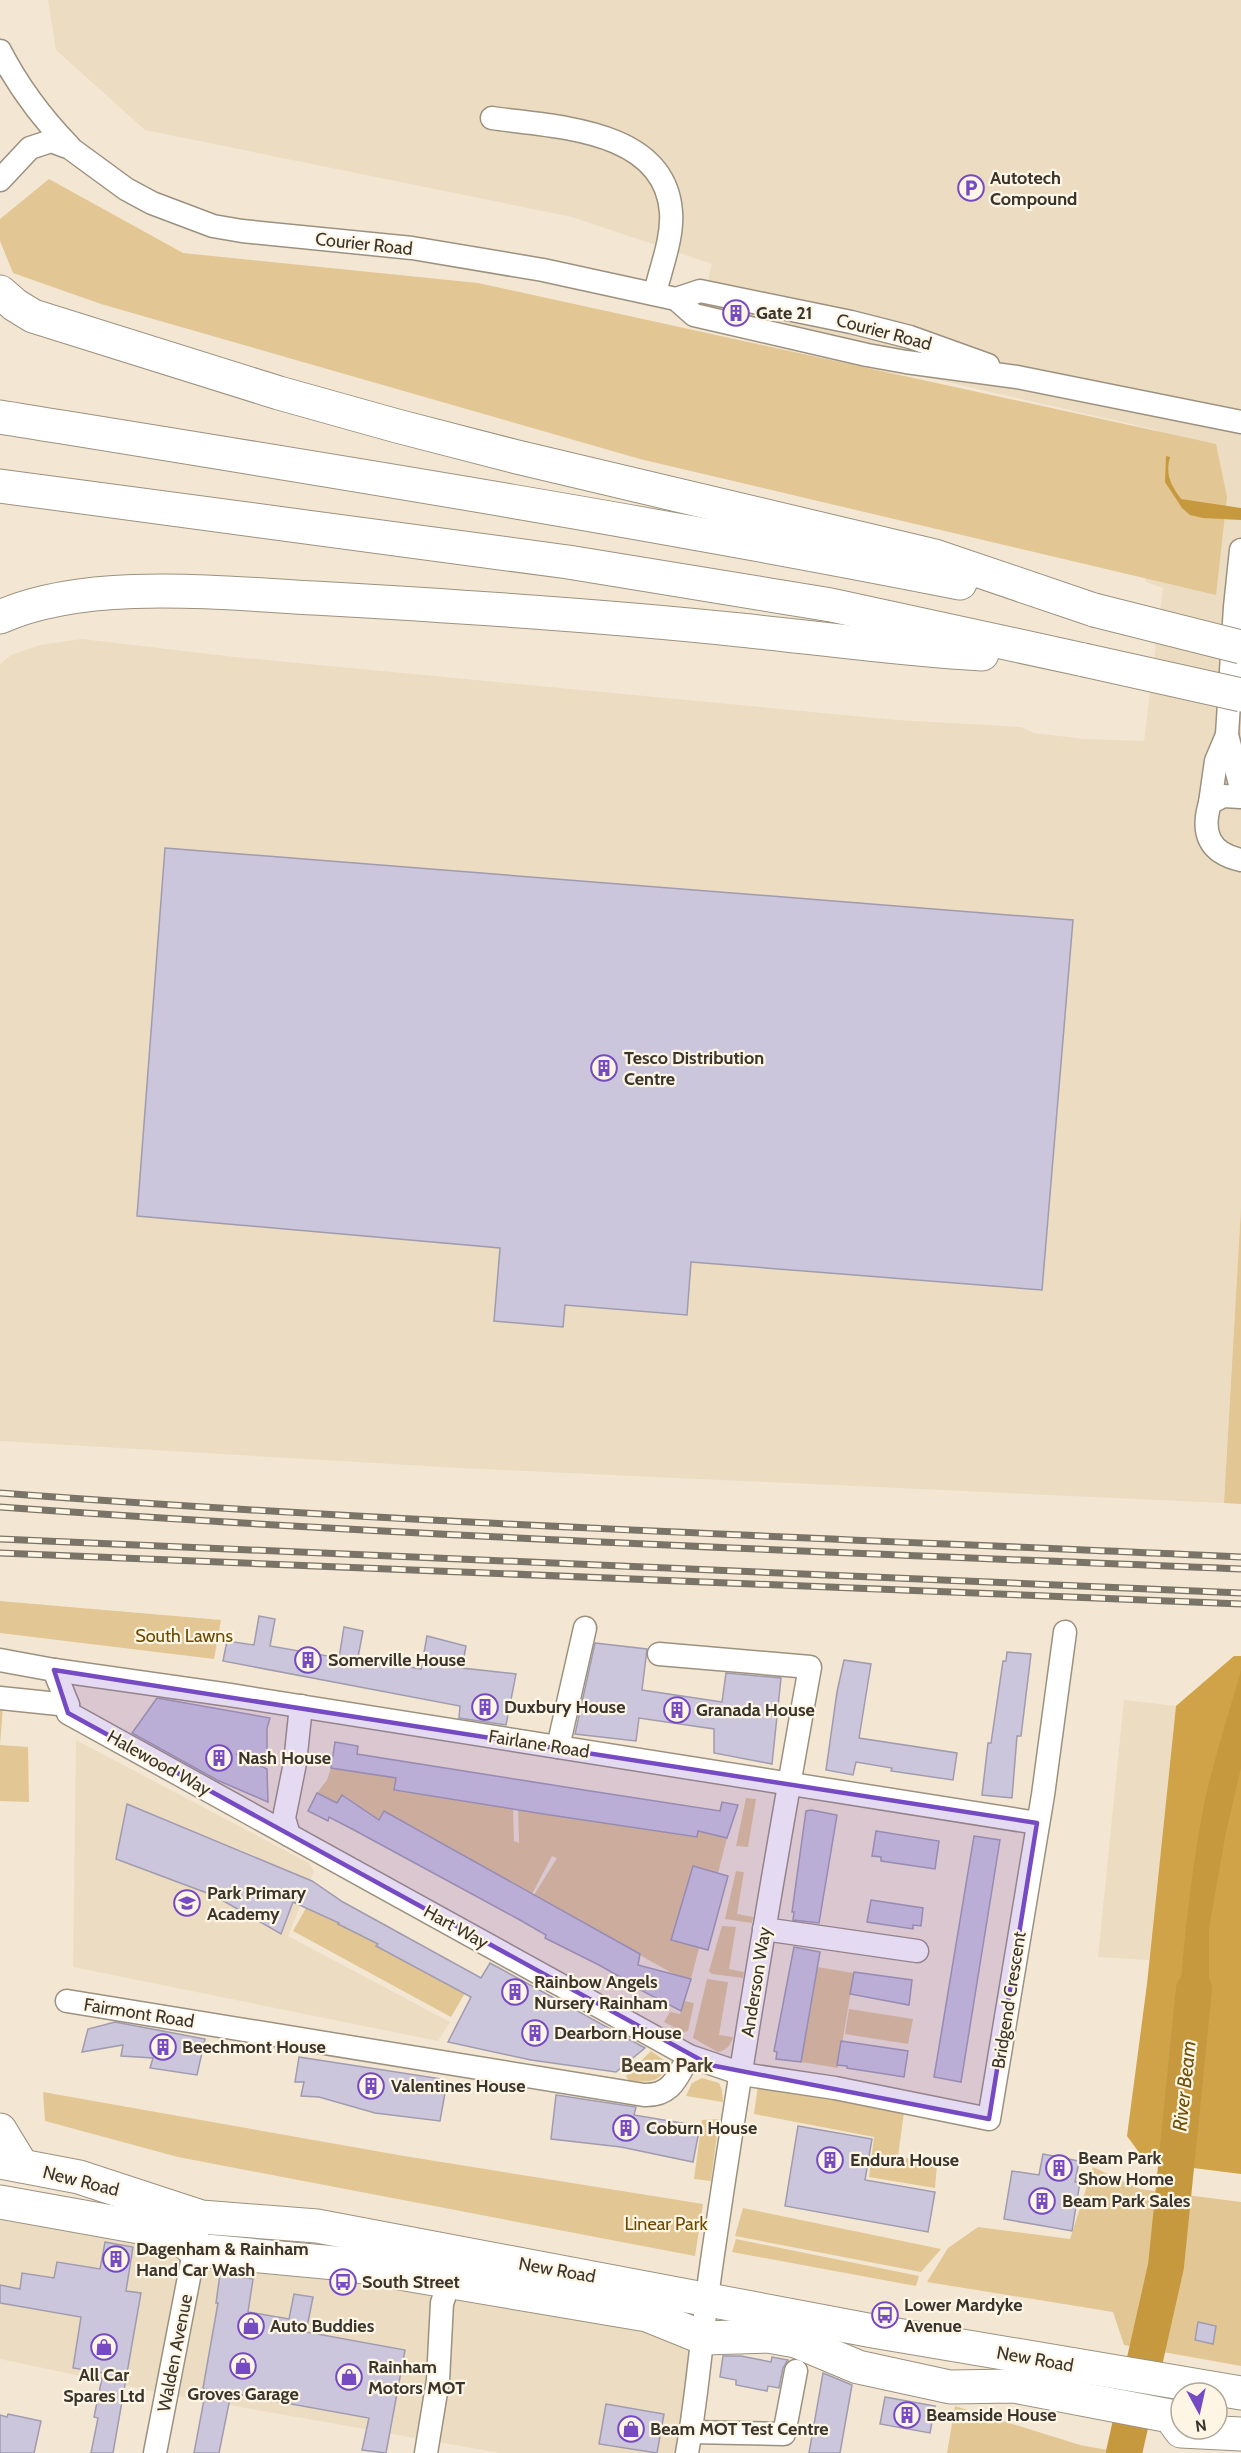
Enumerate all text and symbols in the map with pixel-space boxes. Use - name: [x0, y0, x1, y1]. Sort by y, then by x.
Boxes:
- place label: Autotech Compound: [990, 167, 1077, 210]
- parking icon: Autotech Compound: [956, 173, 986, 203]
- street label: Courier Road: [314, 228, 414, 260]
- building icon: Gate 21: [721, 298, 751, 328]
- place label: Gate 21: [756, 302, 812, 324]
- street label: Courier Road: [834, 309, 934, 355]
- place label: Tesco Distribution Centre: [624, 1047, 764, 1090]
- building icon: Tesco Distribution Centre: [589, 1053, 619, 1083]
- park label: South Lawns: [135, 1625, 233, 1647]
- building icon: Somerville House: [293, 1645, 323, 1675]
- place label: Somerville House: [328, 1649, 465, 1671]
- building icon: Duxbury House: [470, 1692, 500, 1722]
- building icon: Granada House: [662, 1695, 692, 1725]
- place label: Duxbury House: [504, 1696, 625, 1718]
- place label: Granada House: [696, 1699, 815, 1721]
- street label: Halewood Way: [103, 1725, 215, 1801]
- street label: Fairlane Road: [487, 1725, 591, 1763]
- building icon: Nash House: [204, 1743, 234, 1773]
- place label: Nash House: [238, 1747, 331, 1769]
- place label: Park Primary Academy: [207, 1882, 307, 1925]
- school or university icon: Park Primary Academy: [172, 1888, 202, 1918]
- street label: Hart Way: [420, 1900, 492, 1954]
- street label: Anderson Way: [736, 1925, 776, 2039]
- street label: Bridgend Crescent: [987, 1930, 1031, 2070]
- place label: Rainbow Angels Nursery Rainham: [534, 1971, 668, 2014]
- building icon: Rainbow Angels Nursery Rainham: [500, 1977, 530, 2007]
- street label: Fairmont Road: [82, 1993, 196, 2033]
- building icon: Dearborn House: [520, 2018, 550, 2048]
- place label: Dearborn House: [554, 2022, 681, 2044]
- building icon: Beechmont House: [148, 2032, 178, 2062]
- place label: Beechmont House: [182, 2036, 326, 2058]
- water label: River Beam: [1167, 2040, 1201, 2132]
- district label: Beam Park: [621, 2053, 714, 2077]
- building icon: Valentines House: [356, 2071, 386, 2101]
- place label: Valentines House: [391, 2075, 525, 2097]
- building icon: Coburn House: [611, 2113, 641, 2143]
- place label: Coburn House: [646, 2117, 757, 2139]
- building icon: Endura House: [815, 2145, 845, 2175]
- place label: Beam Park Show Home: [1078, 2147, 1174, 2190]
- place label: Endura House: [850, 2149, 959, 2171]
- building icon: Beam Park Show Home: [1044, 2153, 1074, 2183]
- street label: New Road: [41, 2161, 121, 2201]
- building icon: Beam Park Sales: [1027, 2186, 1057, 2216]
- place label: Beam Park Sales: [1062, 2190, 1191, 2212]
- park label: Linear Park: [625, 2213, 708, 2235]
- place label: Dagenham & Rainham Hand Car Wash: [136, 2238, 309, 2281]
- building icon: Dagenham & Rainham Hand Car Wash: [101, 2244, 131, 2274]
- street label: New Road: [517, 2252, 597, 2288]
- bus stop icon: South Street: [328, 2267, 358, 2297]
- place label: South Street: [362, 2271, 460, 2293]
- street label: Walden Avenue: [153, 2292, 197, 2414]
- place label: Lower Mardyke Avenue: [904, 2294, 1022, 2337]
- bus stop icon: Lower Mardyke Avenue: [870, 2300, 900, 2330]
- shop icon: Auto Buddies: [236, 2311, 266, 2341]
- place label: Auto Buddies: [270, 2315, 375, 2337]
- shop icon: All Car Spares Ltd: [89, 2332, 119, 2362]
- street label: New Road: [995, 2341, 1075, 2377]
- shop icon: Groves Garage: [228, 2351, 258, 2381]
- place label: Rainham Motors MOT: [368, 2356, 465, 2399]
- shop icon: Rainham Motors MOT: [334, 2362, 364, 2392]
- place label: All Car Spares Ltd: [63, 2364, 145, 2407]
- north arrow: [1169, 2381, 1229, 2441]
- place label: Groves Garage: [187, 2383, 299, 2405]
- building icon: Beamside House: [892, 2400, 922, 2430]
- place label: Beamside House: [926, 2404, 1057, 2426]
- shop icon: Beam MOT Test Centre: [616, 2414, 646, 2444]
- text: N: [1194, 2415, 1208, 2436]
- place label: Beam MOT Test Centre: [650, 2418, 828, 2440]

